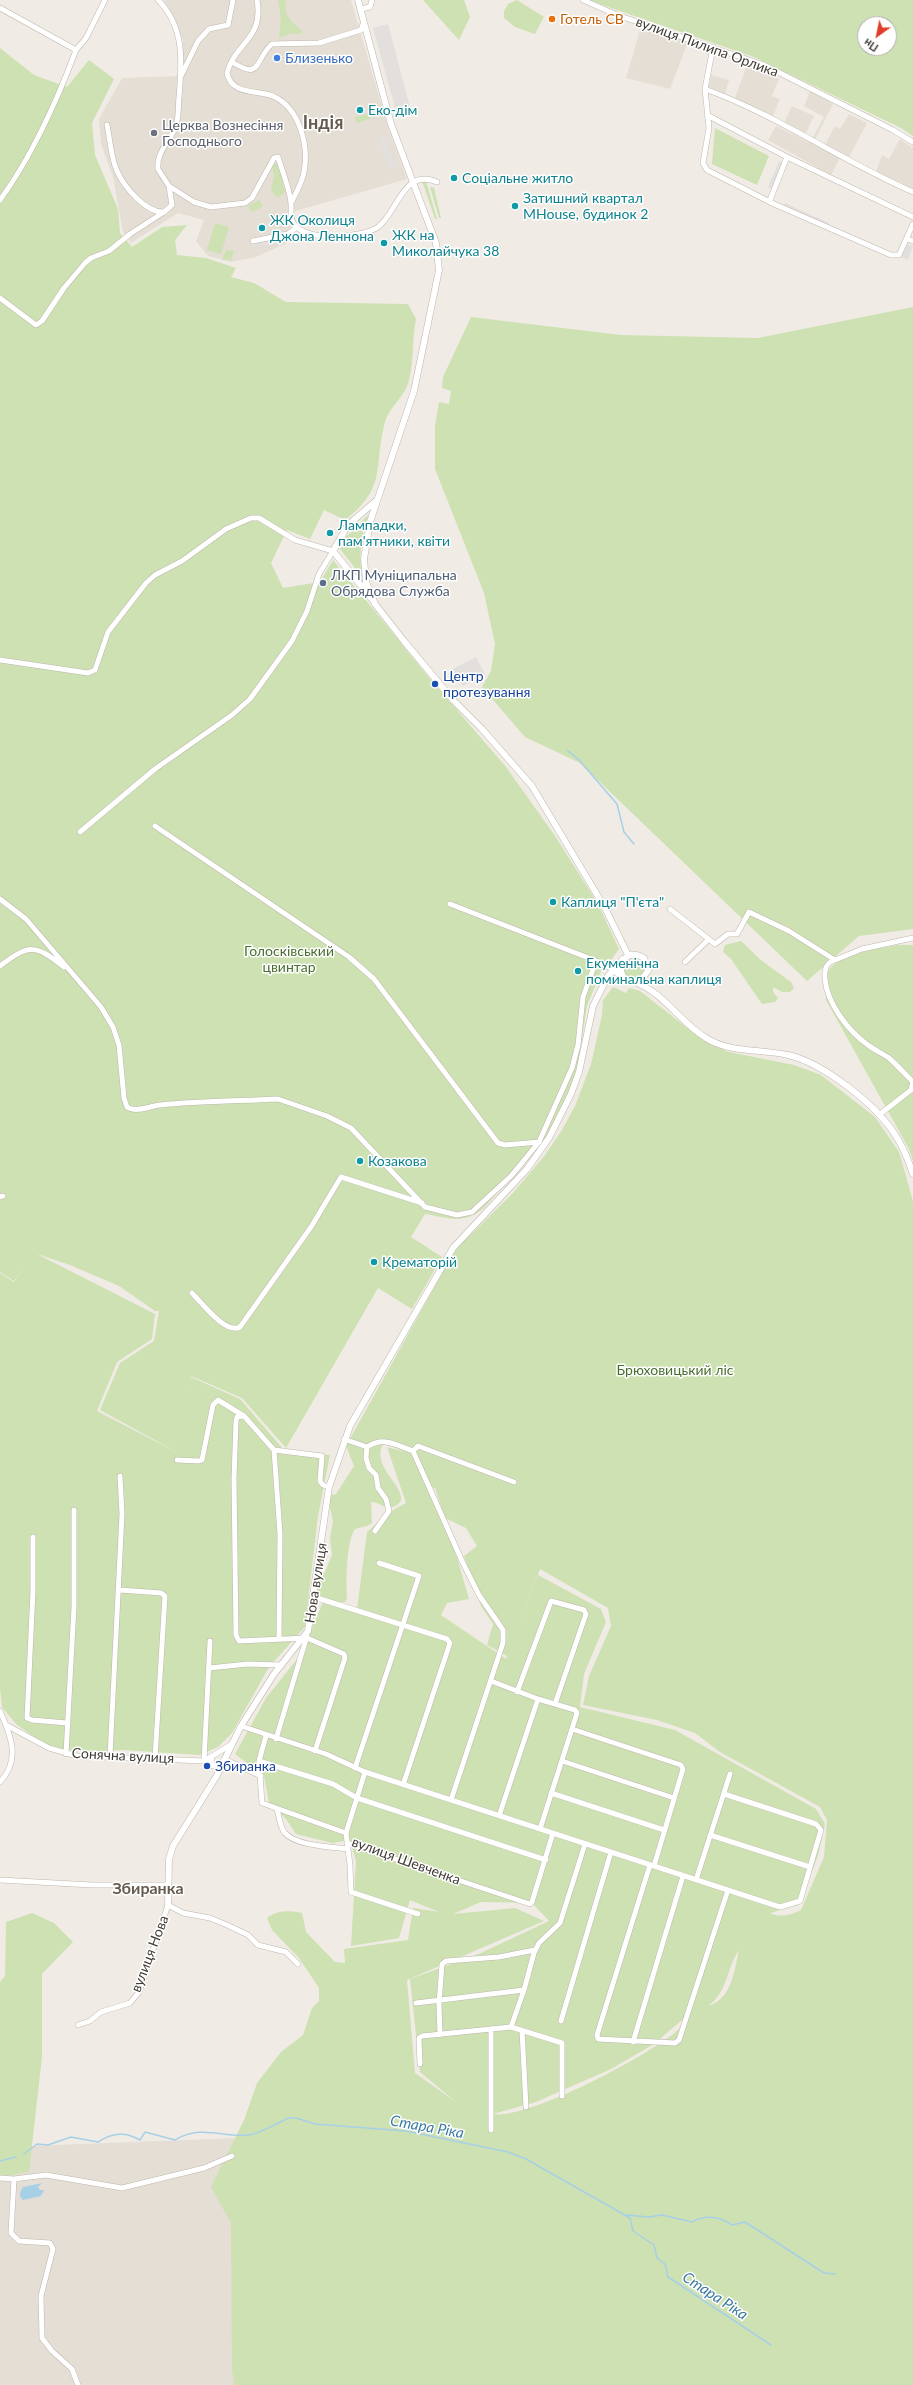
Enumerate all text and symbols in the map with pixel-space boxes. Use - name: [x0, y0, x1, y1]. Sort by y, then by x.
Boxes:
- place label: Готель СВ: [560, 11, 624, 27]
- street label: вулиця Пилипа Орлика: [633, 13, 781, 81]
- marker: Готель СВ: [547, 14, 557, 24]
- north arrow: [857, 16, 897, 56]
- text: Пн: [861, 36, 880, 55]
- place label: Близенько: [285, 50, 353, 66]
- marker: Близенько: [272, 53, 282, 63]
- place label: Еко-дім: [368, 102, 417, 118]
- marker: Еко-дім: [355, 105, 365, 115]
- district label: Індія: [303, 112, 343, 134]
- place label: Церква Вознесіння Господнього: [162, 117, 283, 150]
- marker: Церква Вознесіння Господнього: [149, 128, 159, 138]
- place label: Соціальне житло: [462, 170, 573, 186]
- marker: Соціальне житло: [449, 173, 459, 183]
- place label: Затишний квартал MHouse, будинок 2: [523, 190, 648, 222]
- marker: Затишний квартал MHouse, будинок 2: [510, 201, 520, 211]
- place label: ЖК Околиця Джона Леннона: [270, 212, 374, 244]
- marker: ЖК Околиця Джона Леннона: [257, 223, 267, 233]
- place label: ЖК на Миколайчука 38: [392, 227, 499, 260]
- marker: ЖК на Миколайчука 38: [379, 238, 389, 248]
- place label: Лампадки, пам'ятники, квіти: [338, 517, 450, 550]
- marker: Лампадки, пам'ятники, квіти: [325, 528, 335, 538]
- place label: ЛКП Муніципальна Обрядова Служба: [331, 567, 457, 600]
- marker: ЛКП Муніципальна Обрядова Служба: [318, 578, 328, 588]
- place label: Центр протезування: [443, 668, 530, 700]
- marker: Центр протезування: [430, 679, 440, 689]
- place label: Каплиця "П'єта": [561, 894, 664, 910]
- marker: Каплиця "П'єта": [548, 897, 558, 907]
- park label: Голосківський цвинтар: [244, 943, 334, 976]
- place label: Екуменічна поминальна каплиця: [586, 955, 722, 988]
- marker: Екуменічна поминальна каплиця: [573, 966, 583, 976]
- place label: Козакова: [368, 1153, 427, 1169]
- marker: Козакова: [355, 1156, 365, 1166]
- place label: Крематорій: [382, 1254, 457, 1270]
- marker: Крематорій: [369, 1257, 379, 1267]
- park label: Брюховицький ліс: [617, 1362, 733, 1378]
- street label: Нова вулиця: [301, 1542, 331, 1624]
- street label: Сонячна вулиця: [71, 1745, 175, 1767]
- place label: Збиранка: [215, 1758, 276, 1774]
- marker: Збиранка: [202, 1761, 212, 1771]
- street label: вулиця Шевченка: [349, 1834, 463, 1888]
- district label: Збиранка: [112, 1879, 184, 1899]
- street label: вулиця Нова: [128, 1913, 172, 1995]
- water label: Стара Ріка: [389, 2112, 465, 2142]
- water label: Стара Ріка: [679, 2268, 751, 2324]

